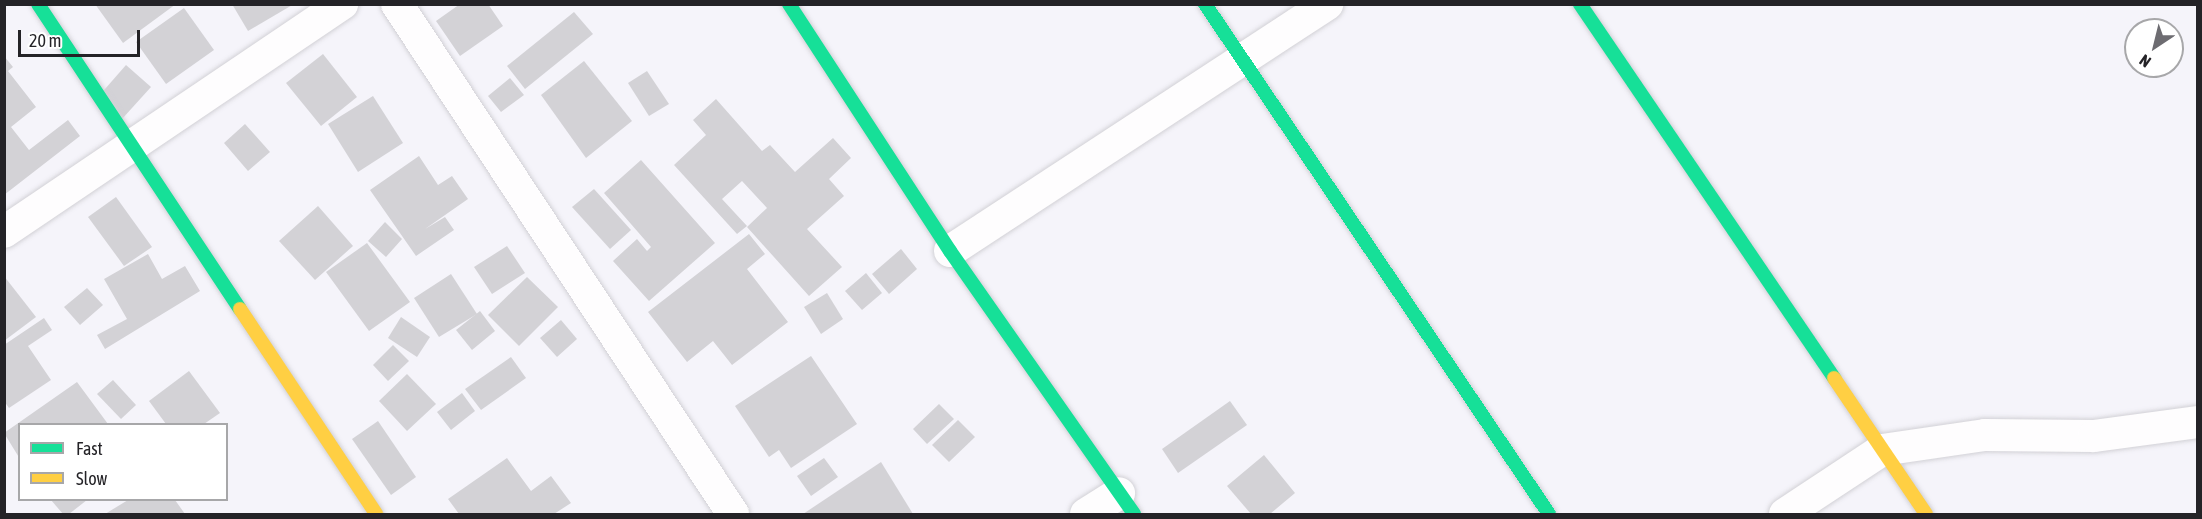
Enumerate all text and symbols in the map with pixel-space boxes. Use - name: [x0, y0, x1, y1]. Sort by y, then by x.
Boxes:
- scale bar: [21, 18, 142, 56]
- north arrow: [2124, 18, 2184, 78]
- text: 20 m: [29, 30, 61, 51]
- text: N: [2136, 51, 2154, 71]
- legend: [18, 423, 228, 501]
- text: Fast: [76, 438, 103, 459]
- text: Slow: [76, 468, 107, 489]

